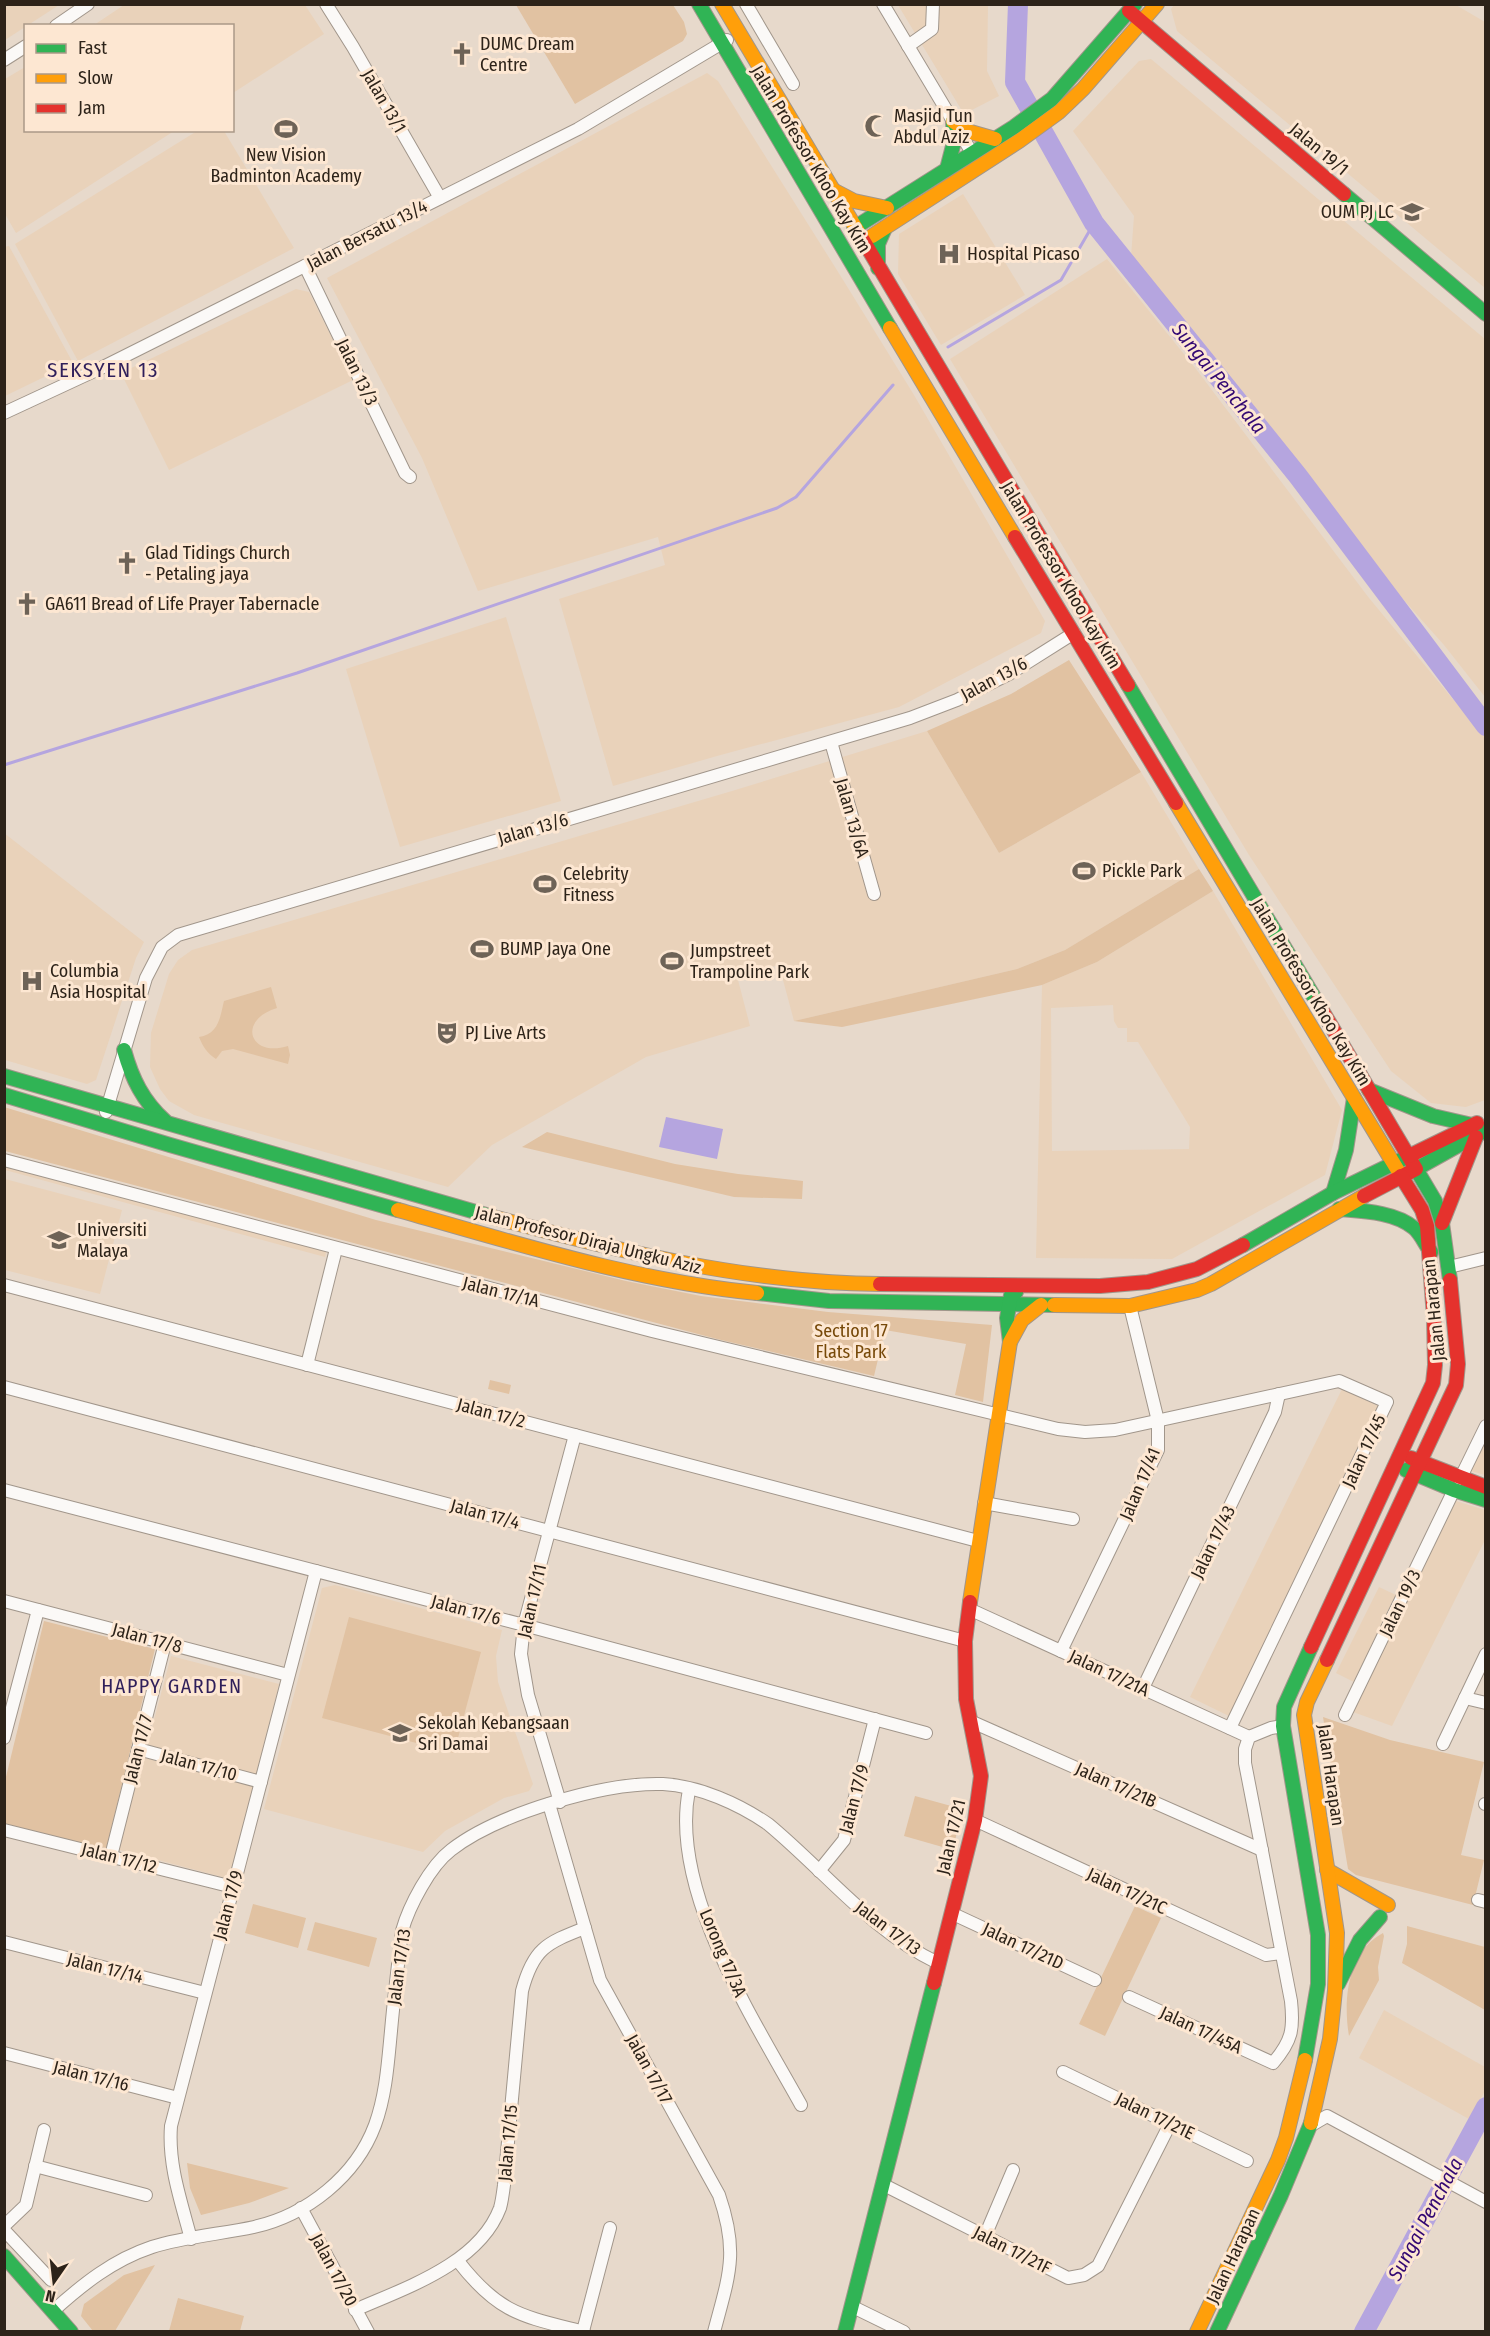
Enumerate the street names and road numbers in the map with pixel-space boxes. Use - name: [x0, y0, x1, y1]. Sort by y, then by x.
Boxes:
- street label: Jalan Professor Khoo Kay Kim: [746, 61, 876, 257]
- street label: Jalan 13/1: [357, 65, 411, 137]
- street label: Jalan 19/1: [1285, 118, 1353, 180]
- street label: Jalan Bersatu 13/4: [303, 195, 431, 275]
- street label: Jalan 13/3: [331, 335, 383, 409]
- street label: Jalan Professor Khoo Kay Kim: [996, 477, 1126, 673]
- street label: Jalan 13/6: [957, 652, 1031, 706]
- street label: Jalan 13/6A: [830, 776, 874, 861]
- street label: Jalan 13/6: [495, 808, 571, 850]
- street label: Jalan Professor Khoo Kay Kim: [1246, 894, 1376, 1090]
- street label: Jalan Profesor Diraja Ungku Aziz: [473, 1201, 703, 1279]
- street label: Jalan Harapan: [1418, 1258, 1450, 1362]
- street label: Jalan 17/1A: [460, 1272, 542, 1312]
- street label: Jalan 17/2: [454, 1393, 528, 1433]
- street label: Jalan 17/45: [1337, 1411, 1391, 1491]
- street label: Jalan 17/41: [1115, 1444, 1165, 1524]
- street label: Jalan 17/4: [448, 1494, 522, 1534]
- street label: Jalan 17/43: [1186, 1502, 1240, 1582]
- street label: Jalan 17/11: [513, 1562, 551, 1640]
- street label: Jalan 19/3: [1374, 1566, 1426, 1640]
- street label: Jalan 17/6: [429, 1590, 503, 1630]
- street label: Jalan 17/8: [110, 1618, 184, 1658]
- street label: Jalan 17/21A: [1065, 1645, 1153, 1701]
- street label: Jalan 17/7: [119, 1712, 157, 1786]
- street label: Jalan Harapan: [1313, 1723, 1349, 1827]
- street label: Jalan 17/10: [158, 1744, 240, 1786]
- street label: Jalan 17/21B: [1072, 1757, 1160, 1813]
- street label: Jalan 17/9: [834, 1762, 874, 1836]
- street label: Jalan 17/21: [932, 1797, 970, 1877]
- street label: Jalan 17/12: [79, 1838, 159, 1878]
- street label: Jalan 17/21C: [1083, 1863, 1171, 1919]
- street label: Jalan 17/9: [208, 1868, 248, 1942]
- street label: Jalan 17/13: [851, 1896, 925, 1960]
- street label: Lorong 17/3A: [695, 1906, 752, 2001]
- street label: Jalan 17/21D: [979, 1918, 1067, 1974]
- street label: Jalan 17/13: [383, 1927, 415, 2007]
- street label: Jalan 17/14: [65, 1948, 145, 1988]
- street label: Jalan 17/45A: [1156, 2001, 1246, 2059]
- street label: Jalan 17/17: [621, 2030, 677, 2108]
- street label: Jalan 17/16: [51, 2056, 131, 2096]
- street label: Jalan 17/21E: [1112, 2087, 1198, 2145]
- street label: Jalan 17/15: [494, 2104, 522, 2182]
- street label: Jalan Harapan: [1201, 2205, 1265, 2307]
- street label: Jalan 17/21F: [969, 2221, 1055, 2279]
- street label: Jalan 17/20: [306, 2230, 362, 2310]

